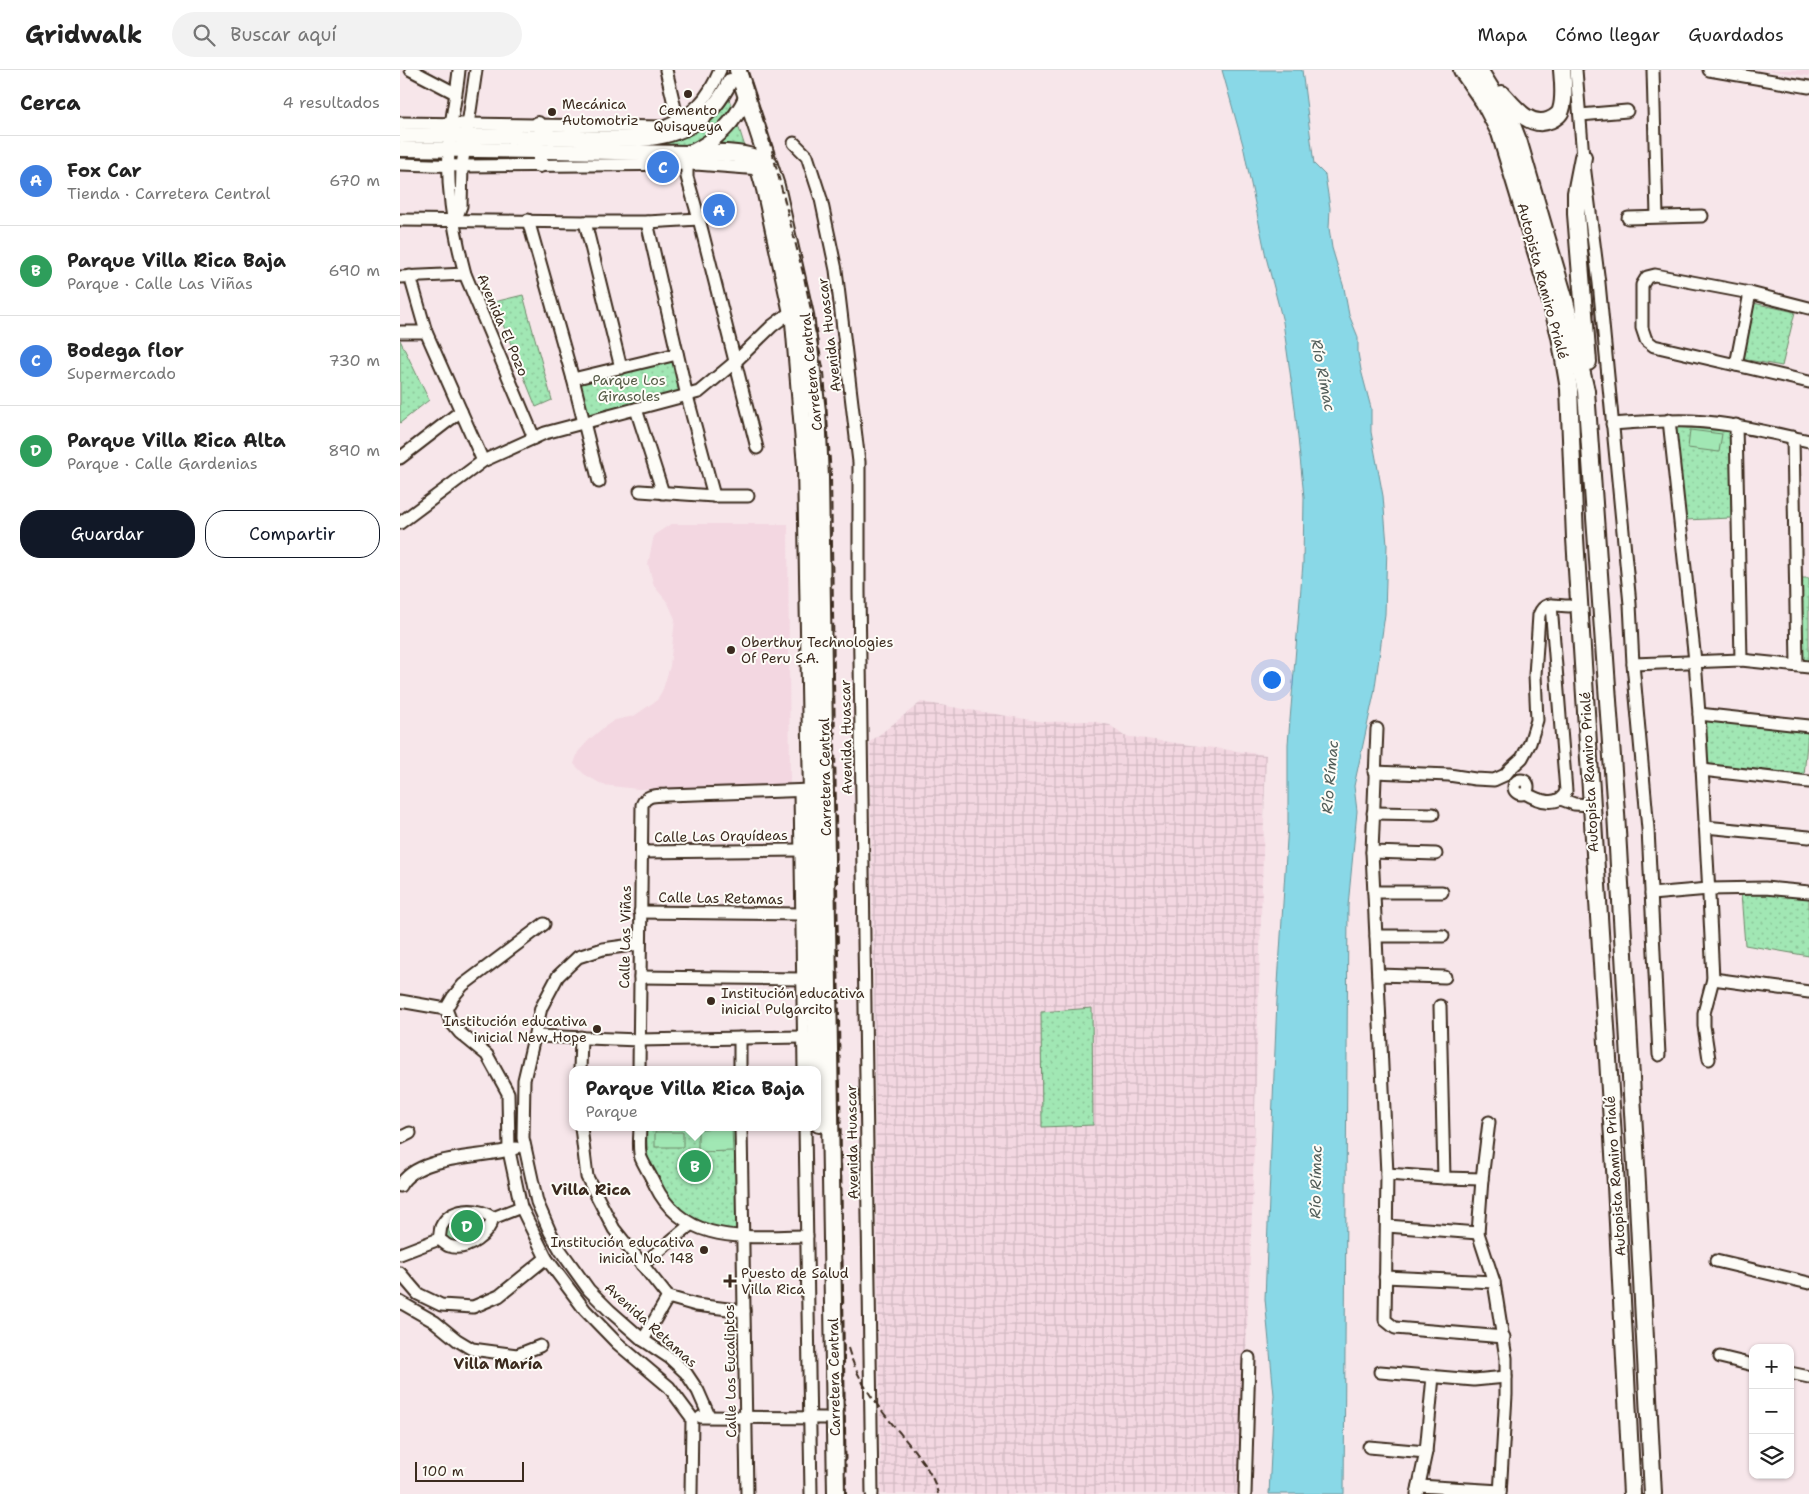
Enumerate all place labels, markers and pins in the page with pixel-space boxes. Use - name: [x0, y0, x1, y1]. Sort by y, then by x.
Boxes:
- marker: Cemento Quisqueya: [682, 88, 694, 100]
- place label: Mecánica Automotriz: [562, 95, 639, 129]
- place label: Cemento Quisqueya: [653, 101, 723, 135]
- marker: Mecánica Automotriz: [546, 106, 558, 118]
- pin: C: [647, 148, 679, 186]
- pin: A: [703, 191, 735, 229]
- place label: Oberthur Technologies Of Peru S.A.: [741, 633, 893, 667]
- marker: Oberthur Technologies Of Peru S.A.: [725, 644, 737, 656]
- place label: Institución educativa inicial Pulgarcito: [721, 984, 865, 1018]
- marker: Institución educativa inicial Pulgarcito: [705, 995, 717, 1007]
- place label: Institución educativa inicial New Hope: [443, 1012, 587, 1046]
- marker: Institución educativa inicial New Hope: [591, 1023, 603, 1035]
- pin: B: [679, 1147, 711, 1185]
- pin: D: [451, 1207, 483, 1245]
- place label: Institución educativa inicial No. 148: [550, 1233, 694, 1267]
- marker: Institución educativa inicial No. 148: [698, 1244, 710, 1256]
- place label: Puesto de Salud Villa Rica: [741, 1264, 849, 1298]
- marker: Puesto de Salud Villa Rica: [723, 1274, 737, 1288]

